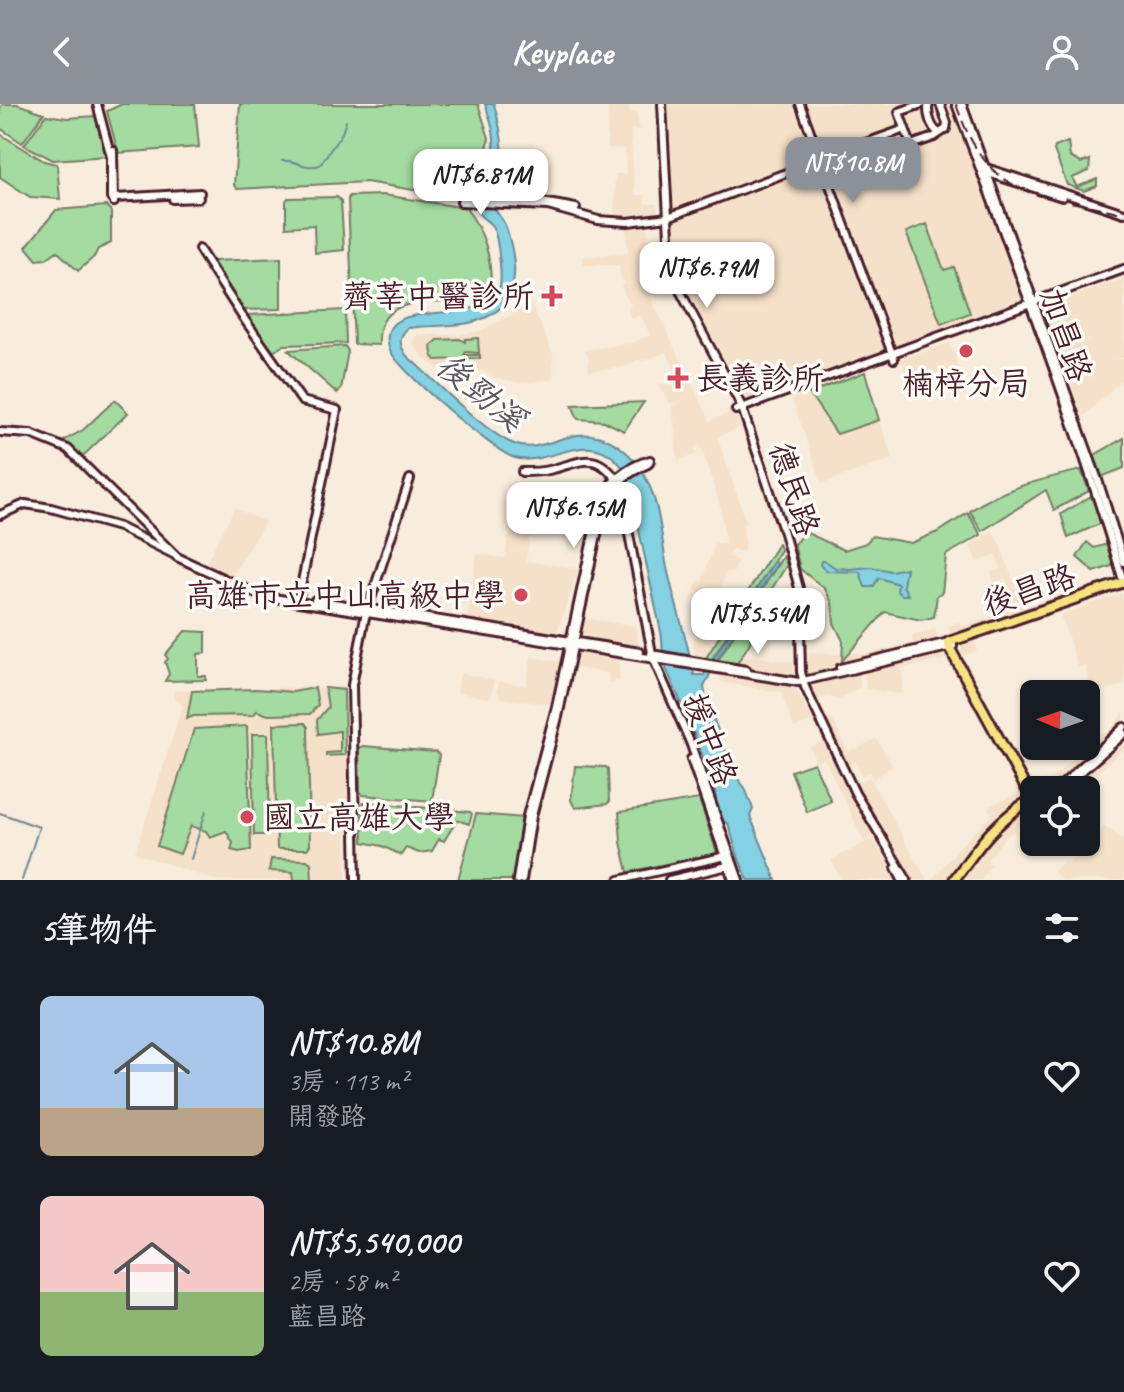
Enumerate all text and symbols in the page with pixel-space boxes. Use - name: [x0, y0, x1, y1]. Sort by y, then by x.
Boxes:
- text: Keyplace: [511, 29, 613, 75]
- icon: back: [40, 30, 84, 74]
- icon: person: [1040, 30, 1084, 74]
- pin: NT$10.8M: [770, 137, 936, 205]
- text: NT$10.8M: [804, 146, 902, 179]
- pin: NT$6.81M: [398, 149, 564, 217]
- text: NT$6.81M: [431, 158, 531, 191]
- pin: NT$6.79M: [624, 242, 790, 310]
- text: NT$6.79M: [657, 251, 757, 284]
- place label: 薺莘中醫診所: [342, 276, 534, 317]
- street label: 加昌路: [1031, 283, 1101, 387]
- marker: 薺莘中醫診所: [541, 285, 563, 307]
- marker: 楠梓分局: [957, 342, 975, 360]
- water label: 後勁溪: [428, 343, 536, 442]
- place label: 長義診所: [696, 358, 824, 399]
- place label: 楠梓分局: [902, 363, 1030, 404]
- marker: 長義診所: [667, 367, 689, 389]
- street label: 德民路: [760, 437, 828, 541]
- pin: NT$6.15M: [491, 482, 657, 550]
- text: NT$6.15M: [524, 491, 624, 524]
- street label: 後昌路: [977, 555, 1081, 625]
- place label: 高雄市立中山高級中學: [185, 575, 505, 616]
- marker: 高雄市立中山高級中學: [512, 586, 530, 604]
- pin: NT$5.54M: [675, 588, 841, 656]
- text: NT$5.54M: [709, 597, 807, 630]
- north arrow: [1020, 680, 1100, 760]
- map controls: [1020, 680, 1100, 856]
- street label: 援中路: [674, 687, 746, 791]
- button: locate: [1020, 776, 1100, 856]
- place label: 國立高雄大學: [263, 797, 455, 838]
- marker: 國立高雄大學: [238, 808, 256, 826]
- icon: filters: [1040, 906, 1084, 950]
- text: 5筆物件: [40, 908, 157, 951]
- text: NT$10.8M: [288, 1020, 417, 1063]
- icon: home: [104, 1028, 200, 1124]
- icon: heart: [1040, 1054, 1084, 1098]
- text: 3房 · 113 m²: [288, 1065, 407, 1098]
- text: 開發路: [288, 1100, 366, 1133]
- text: NT$5,540,000: [288, 1220, 459, 1263]
- icon: home: [104, 1228, 200, 1324]
- icon: heart: [1040, 1254, 1084, 1298]
- text: 2房 · 58 m²: [288, 1265, 396, 1298]
- text: 藍昌路: [288, 1300, 366, 1333]

